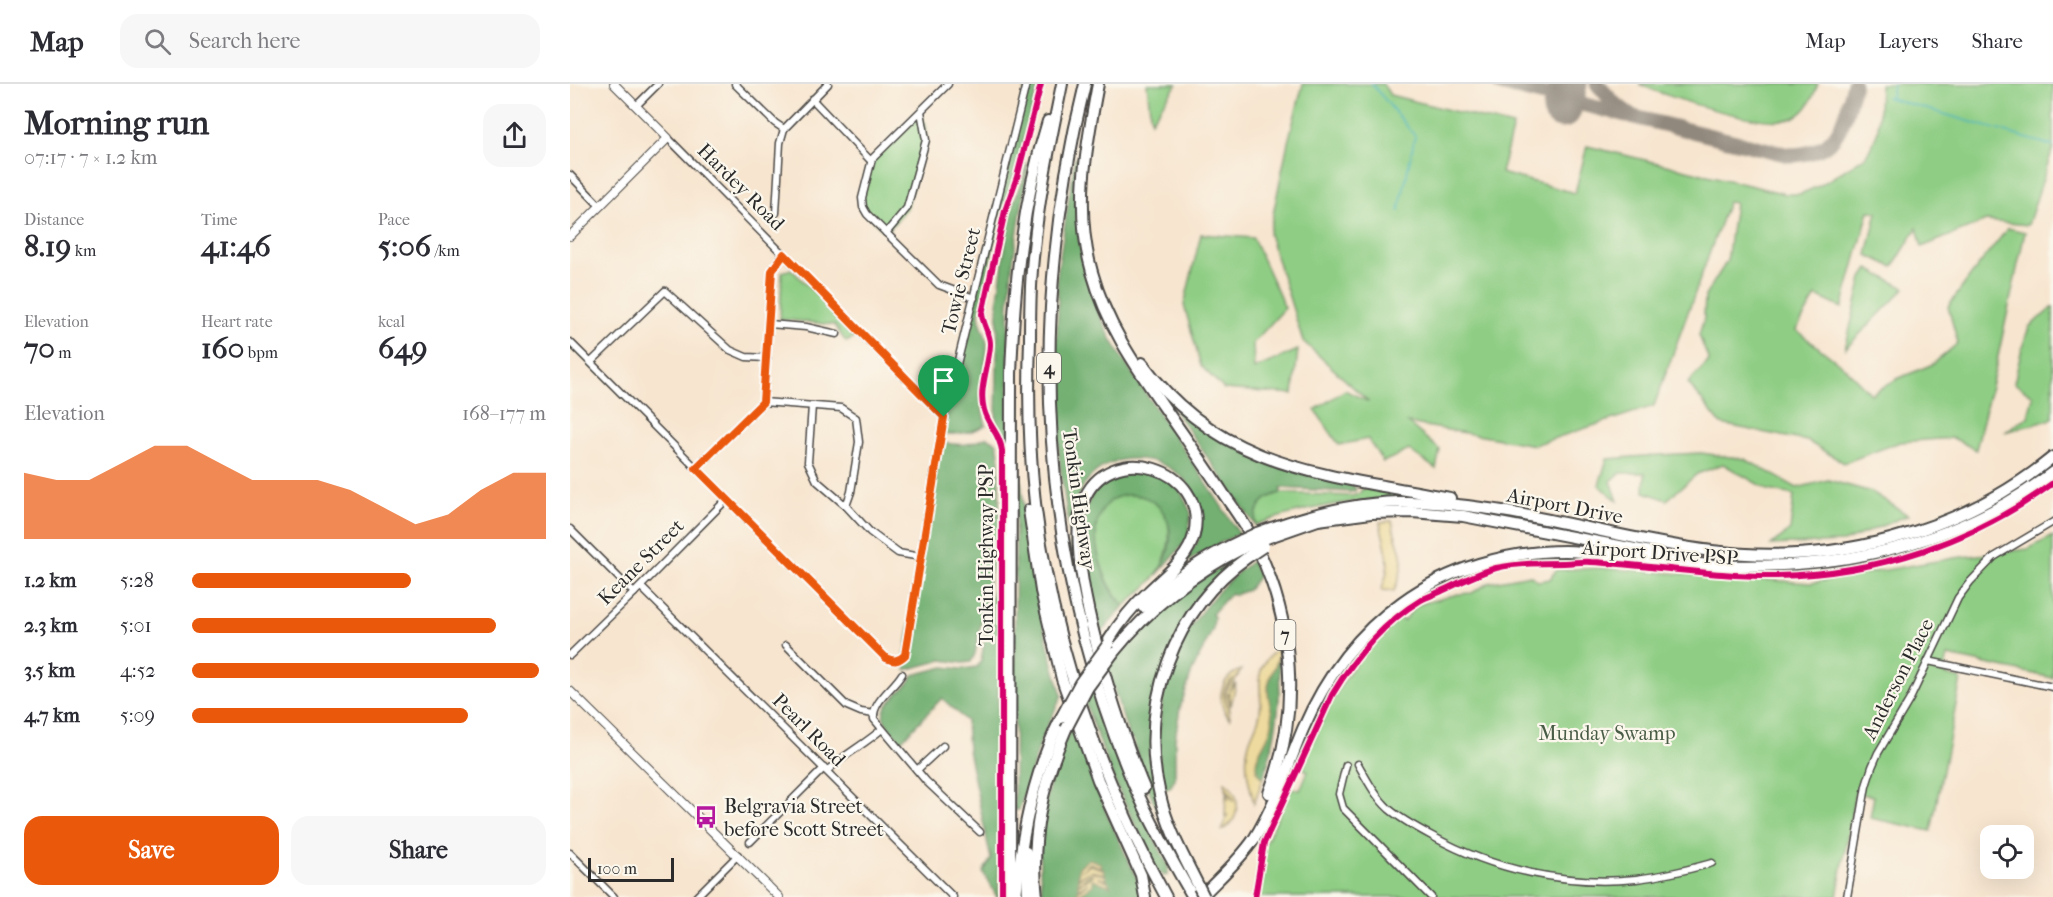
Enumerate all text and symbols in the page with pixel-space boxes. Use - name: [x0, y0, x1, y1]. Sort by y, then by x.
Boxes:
- search box: [120, 14, 540, 68]
- text: Map: [30, 25, 84, 58]
- icon: search: [141, 25, 174, 58]
- text: Search here: [189, 28, 300, 54]
- text: Map: [1805, 29, 1846, 53]
- text: Layers: [1879, 29, 1938, 53]
- text: Share: [1971, 29, 2023, 53]
- text: Morning run: [24, 104, 209, 143]
- button: share: [483, 104, 546, 167]
- street label: Hardey Road: [693, 139, 790, 236]
- text: 07:17 · 7 × 1.2 km: [24, 146, 157, 169]
- text: Distance: [24, 210, 84, 229]
- text: Time: [201, 210, 237, 229]
- text: Pace: [378, 210, 410, 229]
- street label: Towie Street: [937, 225, 985, 337]
- text: 8.19: [24, 229, 71, 264]
- text: 41:46: [201, 229, 271, 264]
- text: 5:06: [378, 229, 431, 264]
- text: km: [71, 241, 96, 260]
- text: /km: [431, 241, 460, 260]
- text: Elevation: [24, 312, 89, 331]
- text: Heart rate: [201, 312, 273, 331]
- text: kcal: [378, 312, 405, 331]
- text: 70: [24, 331, 55, 366]
- text: 160: [201, 331, 244, 366]
- text: 649: [378, 331, 428, 366]
- text: m: [55, 343, 72, 362]
- text: bpm: [244, 343, 278, 362]
- road number: 4: [1037, 353, 1061, 383]
- pin: [918, 355, 969, 417]
- icon: arrive: [927, 364, 960, 397]
- text: Elevation: [24, 402, 105, 425]
- text: 168–177 m: [462, 402, 546, 425]
- street label: Tonkin Highway: [1058, 427, 1101, 573]
- street label: Tonkin Highway PSP: [975, 464, 998, 646]
- street label: Airport Drive: [1504, 483, 1625, 529]
- street label: Keane Street: [593, 514, 689, 610]
- street label: Airport Drive PSP: [1580, 536, 1739, 570]
- text: 1.2 km: [24, 569, 77, 592]
- text: 5:28: [120, 569, 154, 592]
- text: 2.3 km: [24, 614, 78, 637]
- text: 5:01: [120, 614, 152, 637]
- street label: Anderson Place: [1857, 615, 1938, 744]
- road number: 7: [1274, 620, 1296, 650]
- text: 3.5 km: [24, 659, 75, 682]
- text: 4:52: [120, 659, 156, 682]
- street label: Pearl Road: [768, 689, 851, 772]
- text: 4.7 km: [24, 704, 80, 727]
- text: 5:09: [120, 704, 155, 727]
- park label: Munday Swamp: [1538, 722, 1676, 745]
- place label: Belgravia Street before Scott Street: [723, 795, 884, 841]
- bus stop icon: Belgravia Street before Scott Street: [693, 804, 719, 830]
- button: Save: [24, 816, 279, 885]
- button: Share: [291, 816, 546, 885]
- map controls: [1980, 825, 2034, 879]
- button: locate: [1980, 825, 2034, 879]
- scale bar: [588, 855, 674, 882]
- text: 100 m: [597, 859, 637, 878]

